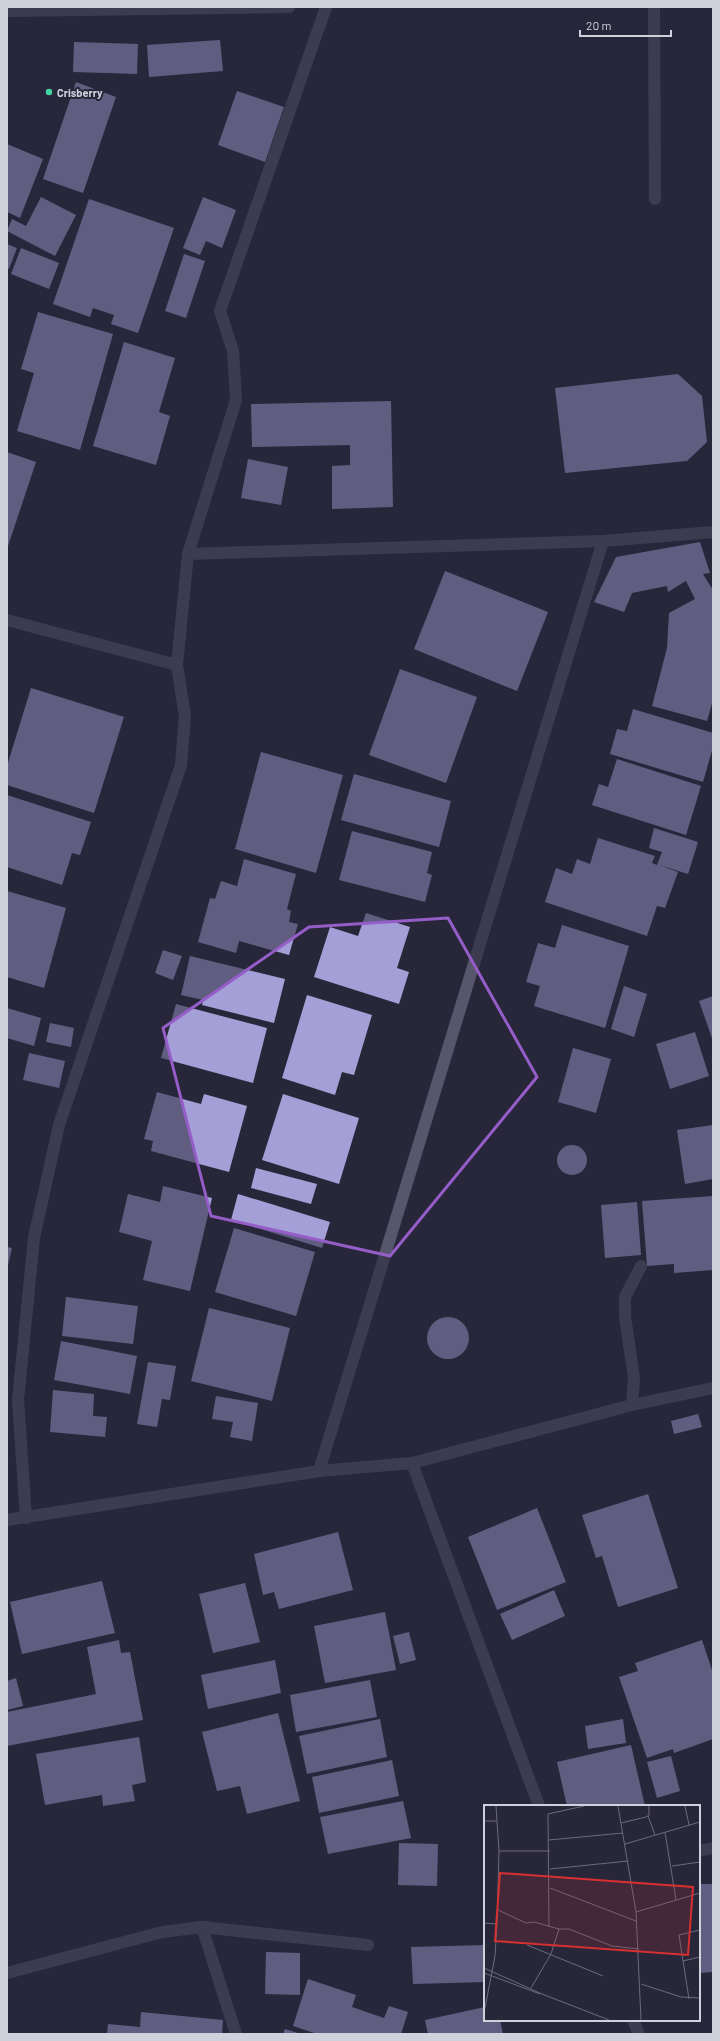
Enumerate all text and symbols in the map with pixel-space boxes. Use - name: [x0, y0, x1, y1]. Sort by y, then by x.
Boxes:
- scale bar: [580, 12, 671, 38]
- text: 20 m: [586, 18, 612, 32]
- place label: Crisberry: [57, 86, 103, 99]
- marker: Crisberry: [44, 87, 54, 97]
- inset map: [484, 1805, 700, 2021]

